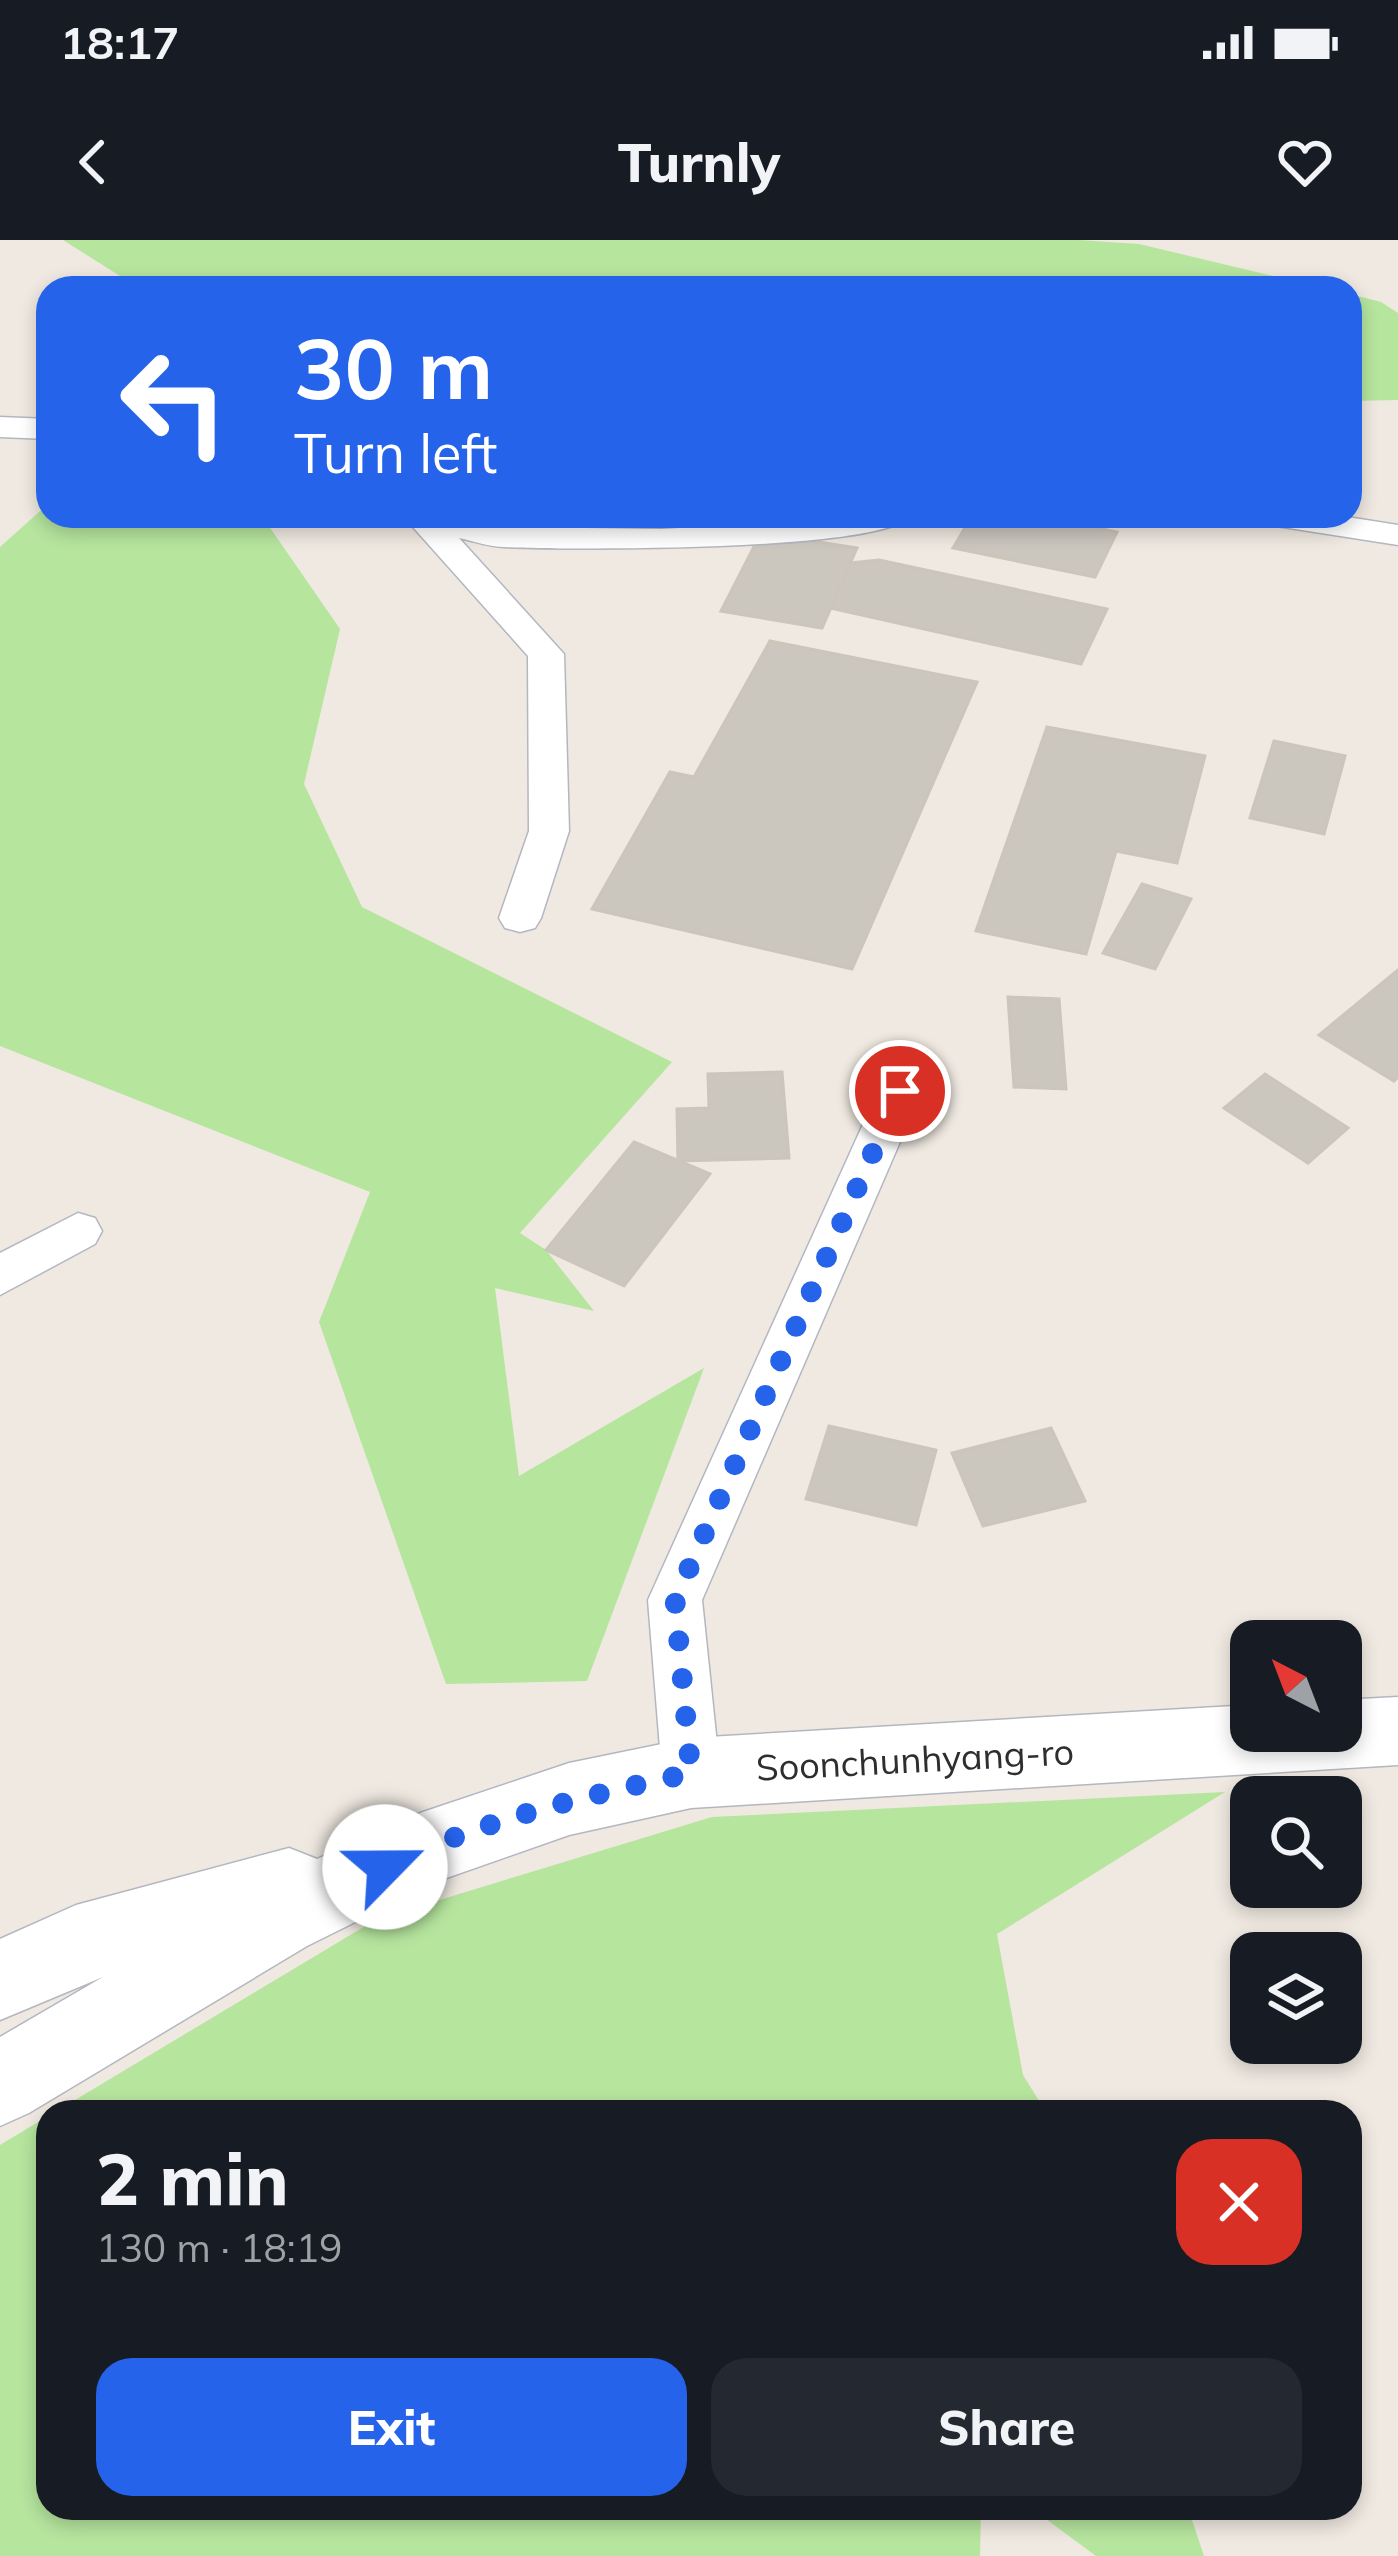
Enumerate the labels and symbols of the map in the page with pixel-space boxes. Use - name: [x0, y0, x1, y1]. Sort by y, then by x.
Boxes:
- pin: [849, 1040, 951, 1142]
- north arrow: [1230, 1620, 1362, 1752]
- street label: Soonchunhyang-ro: [755, 1728, 1075, 1790]
- position arrow: [322, 1804, 448, 1930]

